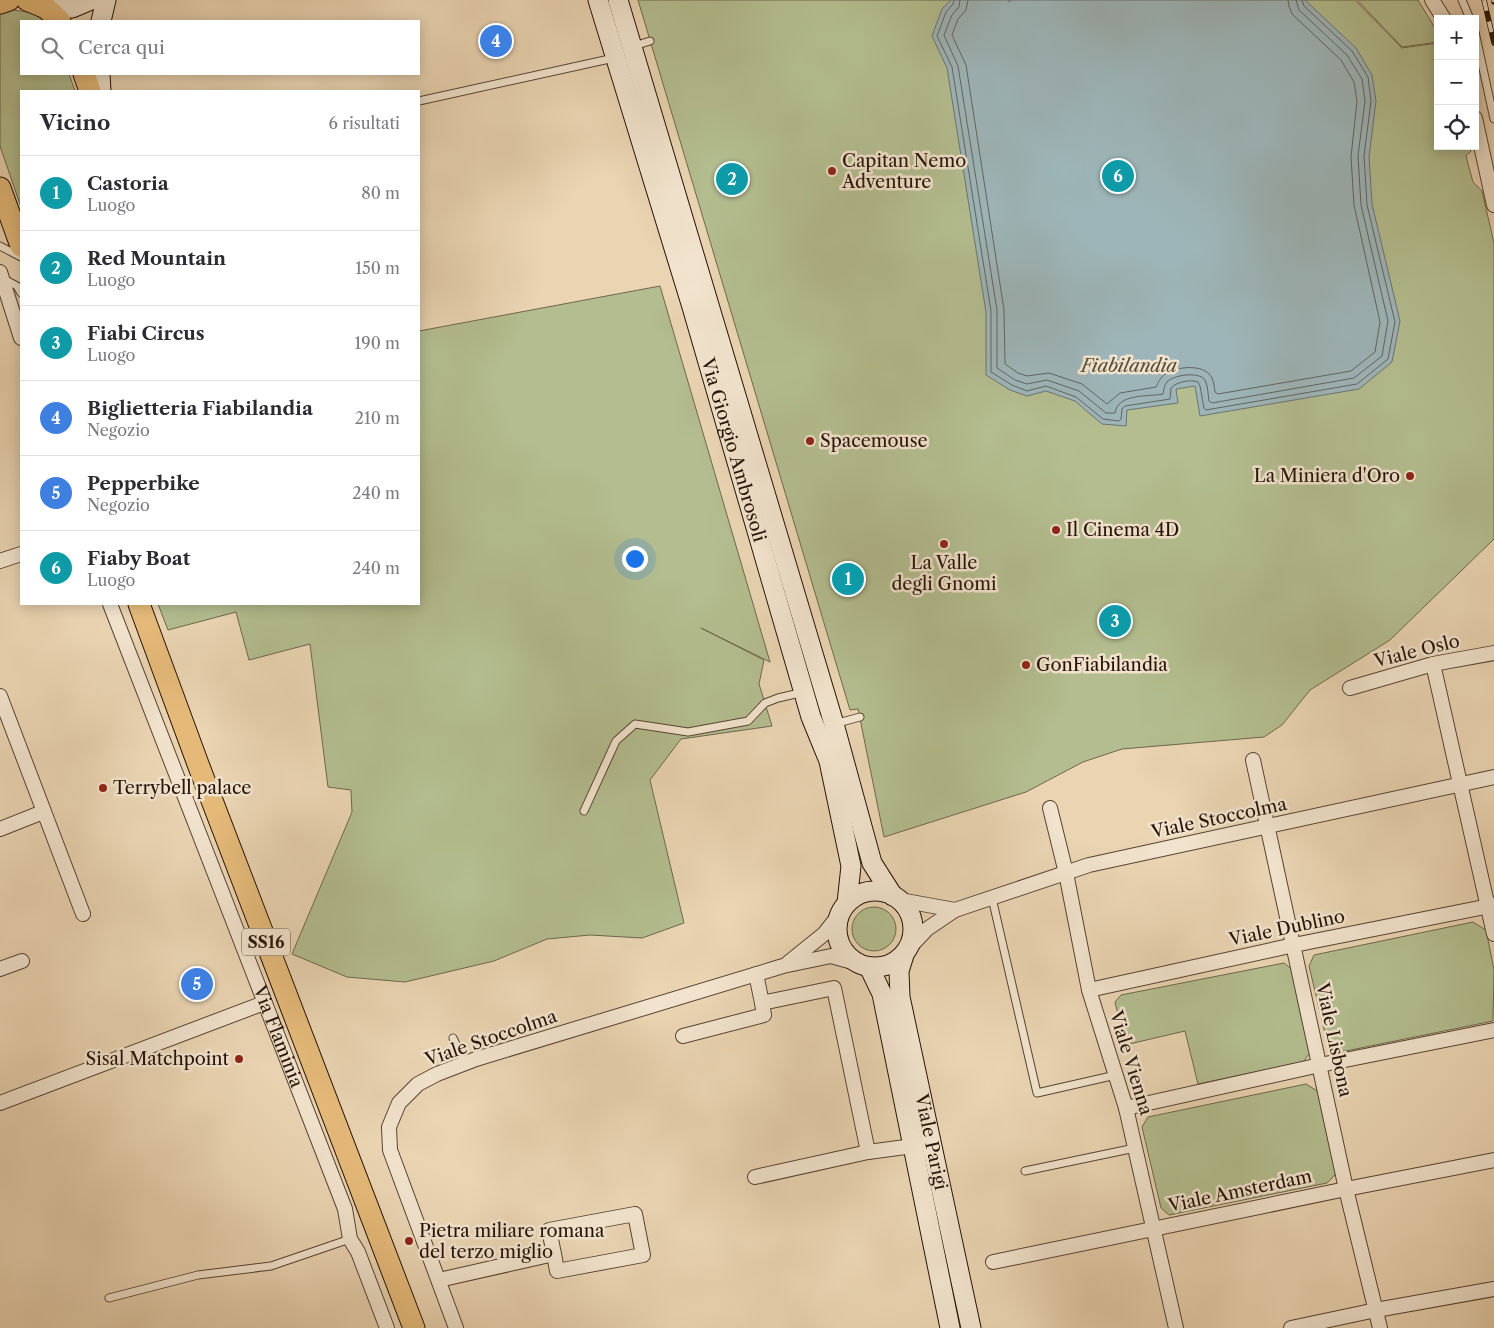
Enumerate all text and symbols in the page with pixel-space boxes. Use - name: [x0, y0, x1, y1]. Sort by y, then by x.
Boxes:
- map controls: [1434, 15, 1479, 150]
- button: +: [1434, 15, 1479, 60]
- search box: [20, 20, 420, 75]
- pin: 4: [480, 22, 512, 60]
- icon: search: [38, 34, 66, 62]
- text: Cerca qui: [78, 36, 165, 59]
- button: −: [1434, 60, 1479, 105]
- button: locate: [1434, 105, 1479, 150]
- text: Vicino: [40, 110, 110, 135]
- text: 6 risultati: [329, 113, 400, 133]
- place label: Capitan Nemo Adventure: [841, 150, 966, 193]
- pin: 6: [1102, 157, 1134, 195]
- pin: 2: [716, 160, 748, 198]
- marker: Capitan Nemo Adventure: [826, 165, 838, 177]
- text: Castoria: [87, 172, 169, 195]
- text: 1: [52, 183, 60, 203]
- text: 80 m: [361, 183, 400, 203]
- text: Luogo: [87, 195, 135, 215]
- text: Red Mountain: [87, 247, 226, 270]
- text: 2: [51, 258, 61, 278]
- text: 150 m: [355, 258, 400, 278]
- text: Luogo: [87, 270, 135, 290]
- text: Fiabi Circus: [87, 322, 205, 345]
- text: 3: [51, 333, 61, 353]
- text: 190 m: [355, 333, 400, 353]
- text: Luogo: [87, 345, 135, 365]
- street label: Via Giorgio Ambrosoli: [696, 355, 771, 545]
- park label: Fiabilandia: [1079, 355, 1177, 377]
- text: Biglietteria Fiabilandia: [87, 397, 313, 420]
- text: 4: [51, 408, 61, 428]
- text: 210 m: [355, 408, 400, 428]
- text: Negozio: [87, 420, 150, 440]
- place label: Spacemouse: [820, 430, 928, 452]
- marker: Spacemouse: [804, 435, 816, 447]
- place label: La Miniera d'Oro: [1254, 465, 1400, 487]
- marker: La Miniera d'Oro: [1404, 470, 1416, 482]
- text: Pepperbike: [87, 472, 200, 495]
- text: 5: [52, 483, 60, 503]
- text: 240 m: [352, 483, 400, 503]
- text: Negozio: [87, 495, 150, 515]
- place label: Il Cinema 4D: [1066, 519, 1179, 541]
- marker: Il Cinema 4D: [1050, 524, 1062, 536]
- marker: La Valle degli Gnomi: [938, 538, 950, 550]
- your location: [622, 546, 648, 572]
- text: Fiaby Boat: [87, 547, 190, 570]
- place label: La Valle degli Gnomi: [891, 552, 997, 595]
- text: 6: [51, 558, 61, 578]
- text: 240 m: [352, 558, 400, 578]
- pin: 1: [832, 560, 864, 598]
- text: Luogo: [87, 570, 135, 590]
- pin: 3: [1099, 602, 1131, 640]
- street label: Viale Oslo: [1371, 630, 1462, 672]
- place label: GonFiabilandia: [1036, 654, 1168, 676]
- marker: GonFiabilandia: [1020, 659, 1032, 671]
- place label: Terrybell palace: [113, 777, 251, 799]
- marker: Terrybell palace: [97, 782, 109, 794]
- street label: Viale Stoccolma: [1148, 793, 1289, 843]
- street label: Viale Dublino: [1226, 905, 1347, 951]
- road number: SS16: [242, 929, 290, 956]
- pin: 5: [181, 965, 213, 1003]
- street label: Viale Lisbona: [1311, 980, 1357, 1099]
- street label: Via Flaminia: [248, 981, 308, 1091]
- street label: Viale Stoccolma: [421, 1005, 560, 1071]
- street label: Viale Vienna: [1104, 1007, 1157, 1118]
- place label: Sisal Matchpoint: [85, 1048, 230, 1070]
- marker: Sisal Matchpoint: [233, 1053, 245, 1065]
- street label: Viale Parigi: [910, 1091, 952, 1192]
- street label: Viale Amsterdam: [1165, 1165, 1314, 1217]
- place label: Pietra miliare romana del terzo miglio: [419, 1220, 605, 1263]
- marker: Pietra miliare romana del terzo miglio: [403, 1235, 415, 1247]

